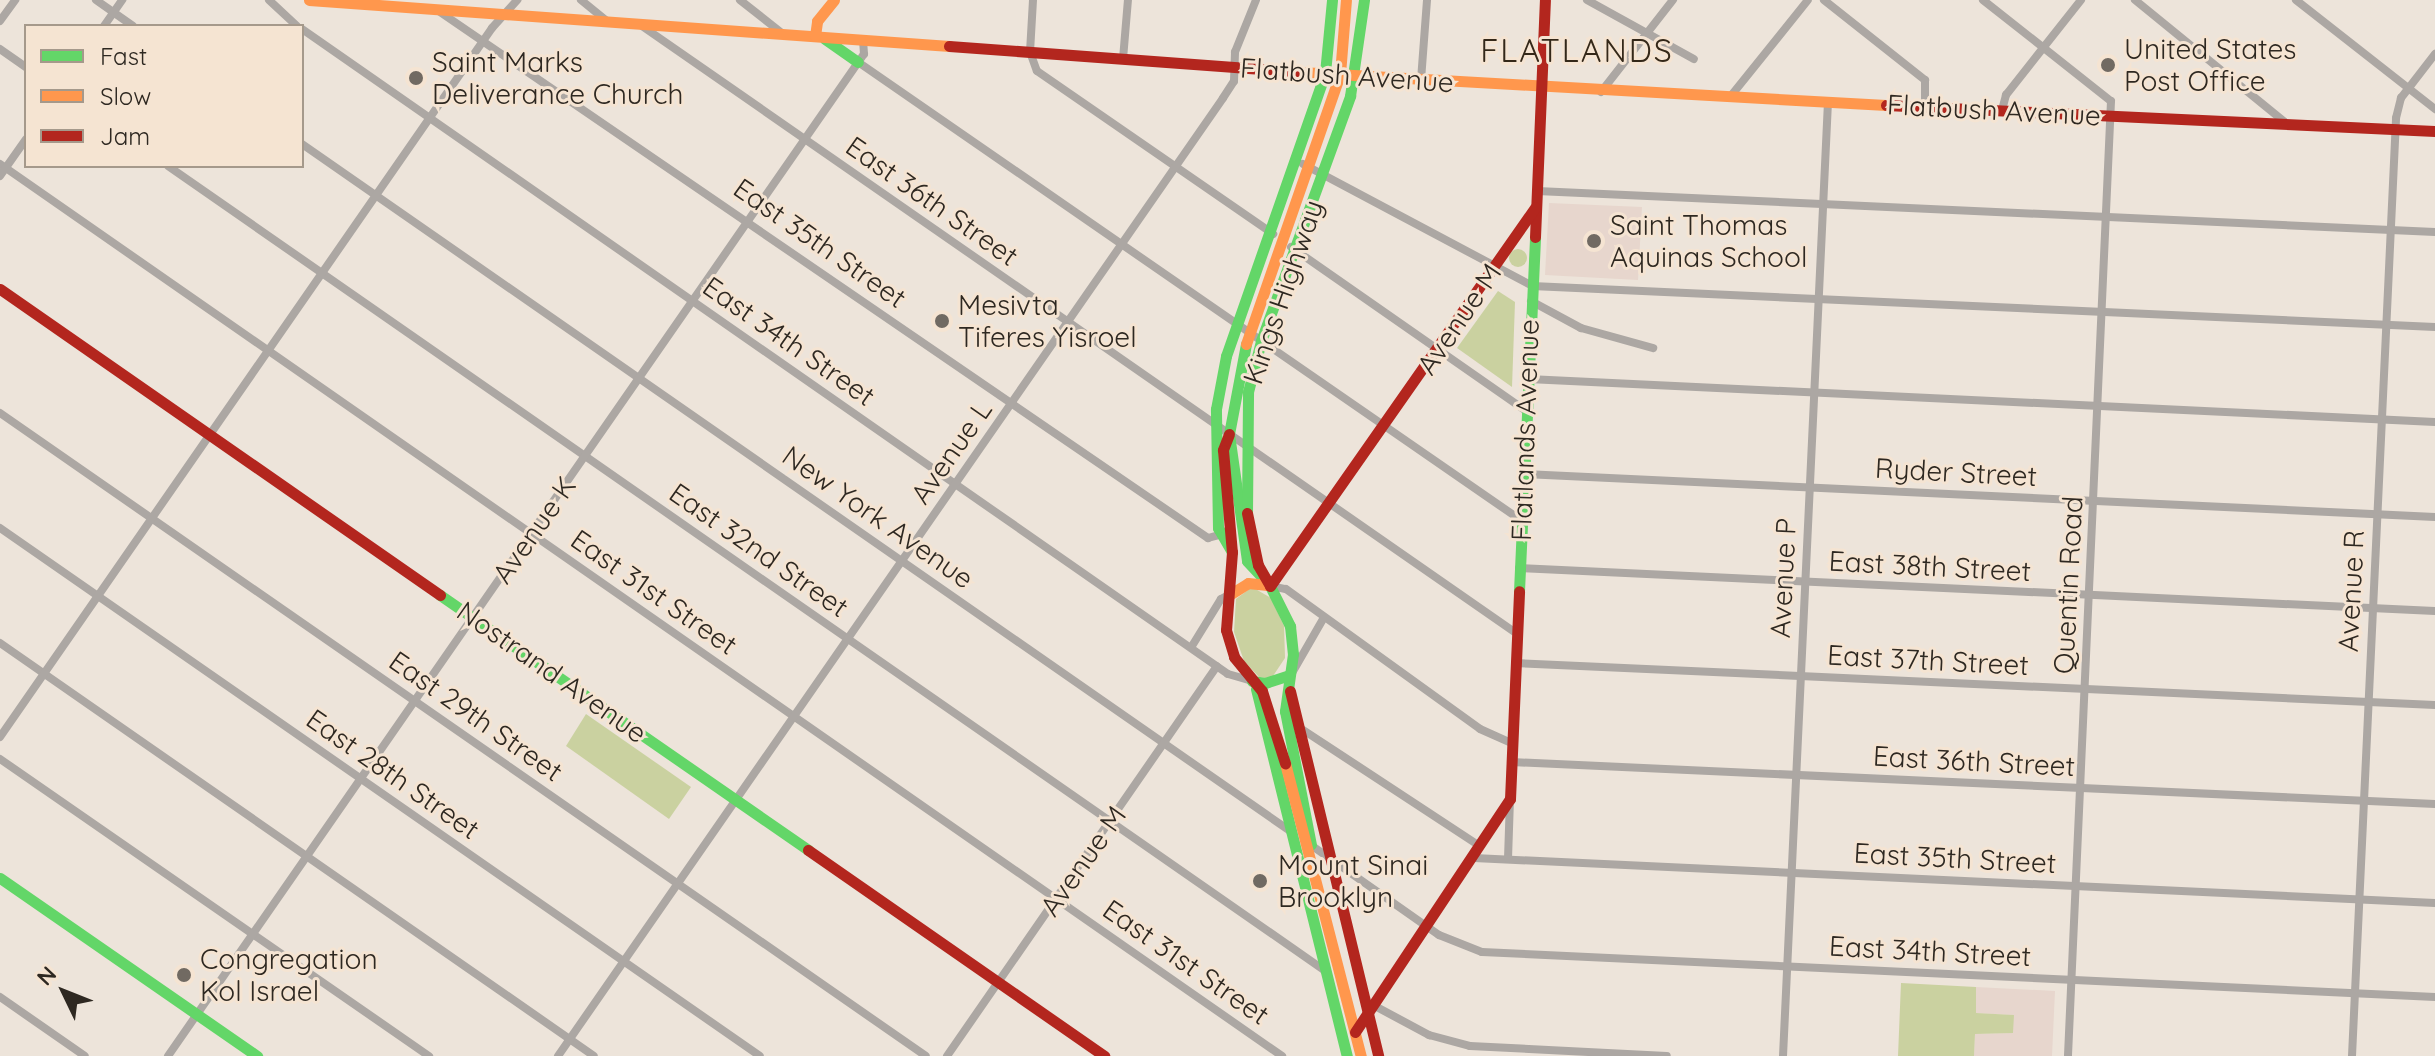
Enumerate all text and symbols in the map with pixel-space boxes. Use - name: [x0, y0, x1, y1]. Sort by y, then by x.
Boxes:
- legend: [24, 24, 304, 168]
- district label: FLATLANDS: [1480, 31, 1674, 69]
- place label: United States Post Office: [2124, 32, 2296, 98]
- text: Fast: [100, 41, 147, 71]
- place label: Saint Marks Deliverance Church: [432, 45, 683, 111]
- street label: Flatbush Avenue: [1239, 51, 1455, 99]
- marker: United States Post Office: [2099, 56, 2117, 74]
- marker: Saint Marks Deliverance Church: [407, 69, 425, 87]
- text: Slow: [100, 81, 151, 111]
- street label: Flatbush Avenue: [1886, 88, 2102, 132]
- text: Jam: [100, 121, 150, 151]
- street label: East 36th Street: [839, 129, 1025, 273]
- street label: East 35th Street: [727, 171, 913, 315]
- street label: Kings Highway: [1236, 195, 1330, 389]
- place label: Saint Thomas Aquinas School: [1610, 208, 1807, 274]
- marker: Saint Thomas Aquinas School: [1585, 232, 1603, 250]
- street label: Avenue M: [1410, 257, 1508, 381]
- street label: East 34th Street: [697, 269, 881, 413]
- place label: Mesivta Tiferes Yisroel: [958, 288, 1137, 354]
- marker: Mesivta Tiferes Yisroel: [933, 312, 951, 330]
- street label: Flatlands Avenue: [1504, 319, 1546, 541]
- street label: Avenue L: [903, 394, 999, 510]
- street label: New York Avenue: [776, 439, 980, 595]
- street label: Ryder Street: [1874, 451, 2038, 493]
- street label: Avenue K: [485, 470, 583, 590]
- street label: East 32nd Street: [663, 476, 855, 624]
- street label: Quentin Road: [2047, 495, 2089, 675]
- street label: Avenue P: [1763, 517, 1803, 639]
- street label: East 31st Street: [565, 522, 743, 662]
- street label: Avenue R: [2331, 529, 2371, 653]
- street label: East 38th Street: [1828, 544, 2032, 588]
- street label: Nostrand Avenue: [451, 594, 653, 750]
- street label: East 37th Street: [1826, 638, 2030, 682]
- street label: East 29th Street: [383, 644, 569, 788]
- street label: East 28th Street: [300, 702, 486, 846]
- street label: East 36th Street: [1872, 739, 2076, 783]
- street label: Avenue M: [1033, 800, 1133, 922]
- street label: East 35th Street: [1853, 836, 2057, 880]
- place label: Mount Sinai Brooklyn: [1278, 848, 1428, 914]
- marker: Mount Sinai Brooklyn: [1249, 870, 1271, 892]
- street label: East 31st Street: [1097, 892, 1275, 1032]
- street label: East 34th Street: [1828, 929, 2032, 973]
- place label: Congregation Kol Israel: [200, 942, 378, 1008]
- north arrow: [24, 952, 104, 1032]
- text: N: [31, 960, 62, 991]
- marker: Congregation Kol Israel: [175, 966, 193, 984]

